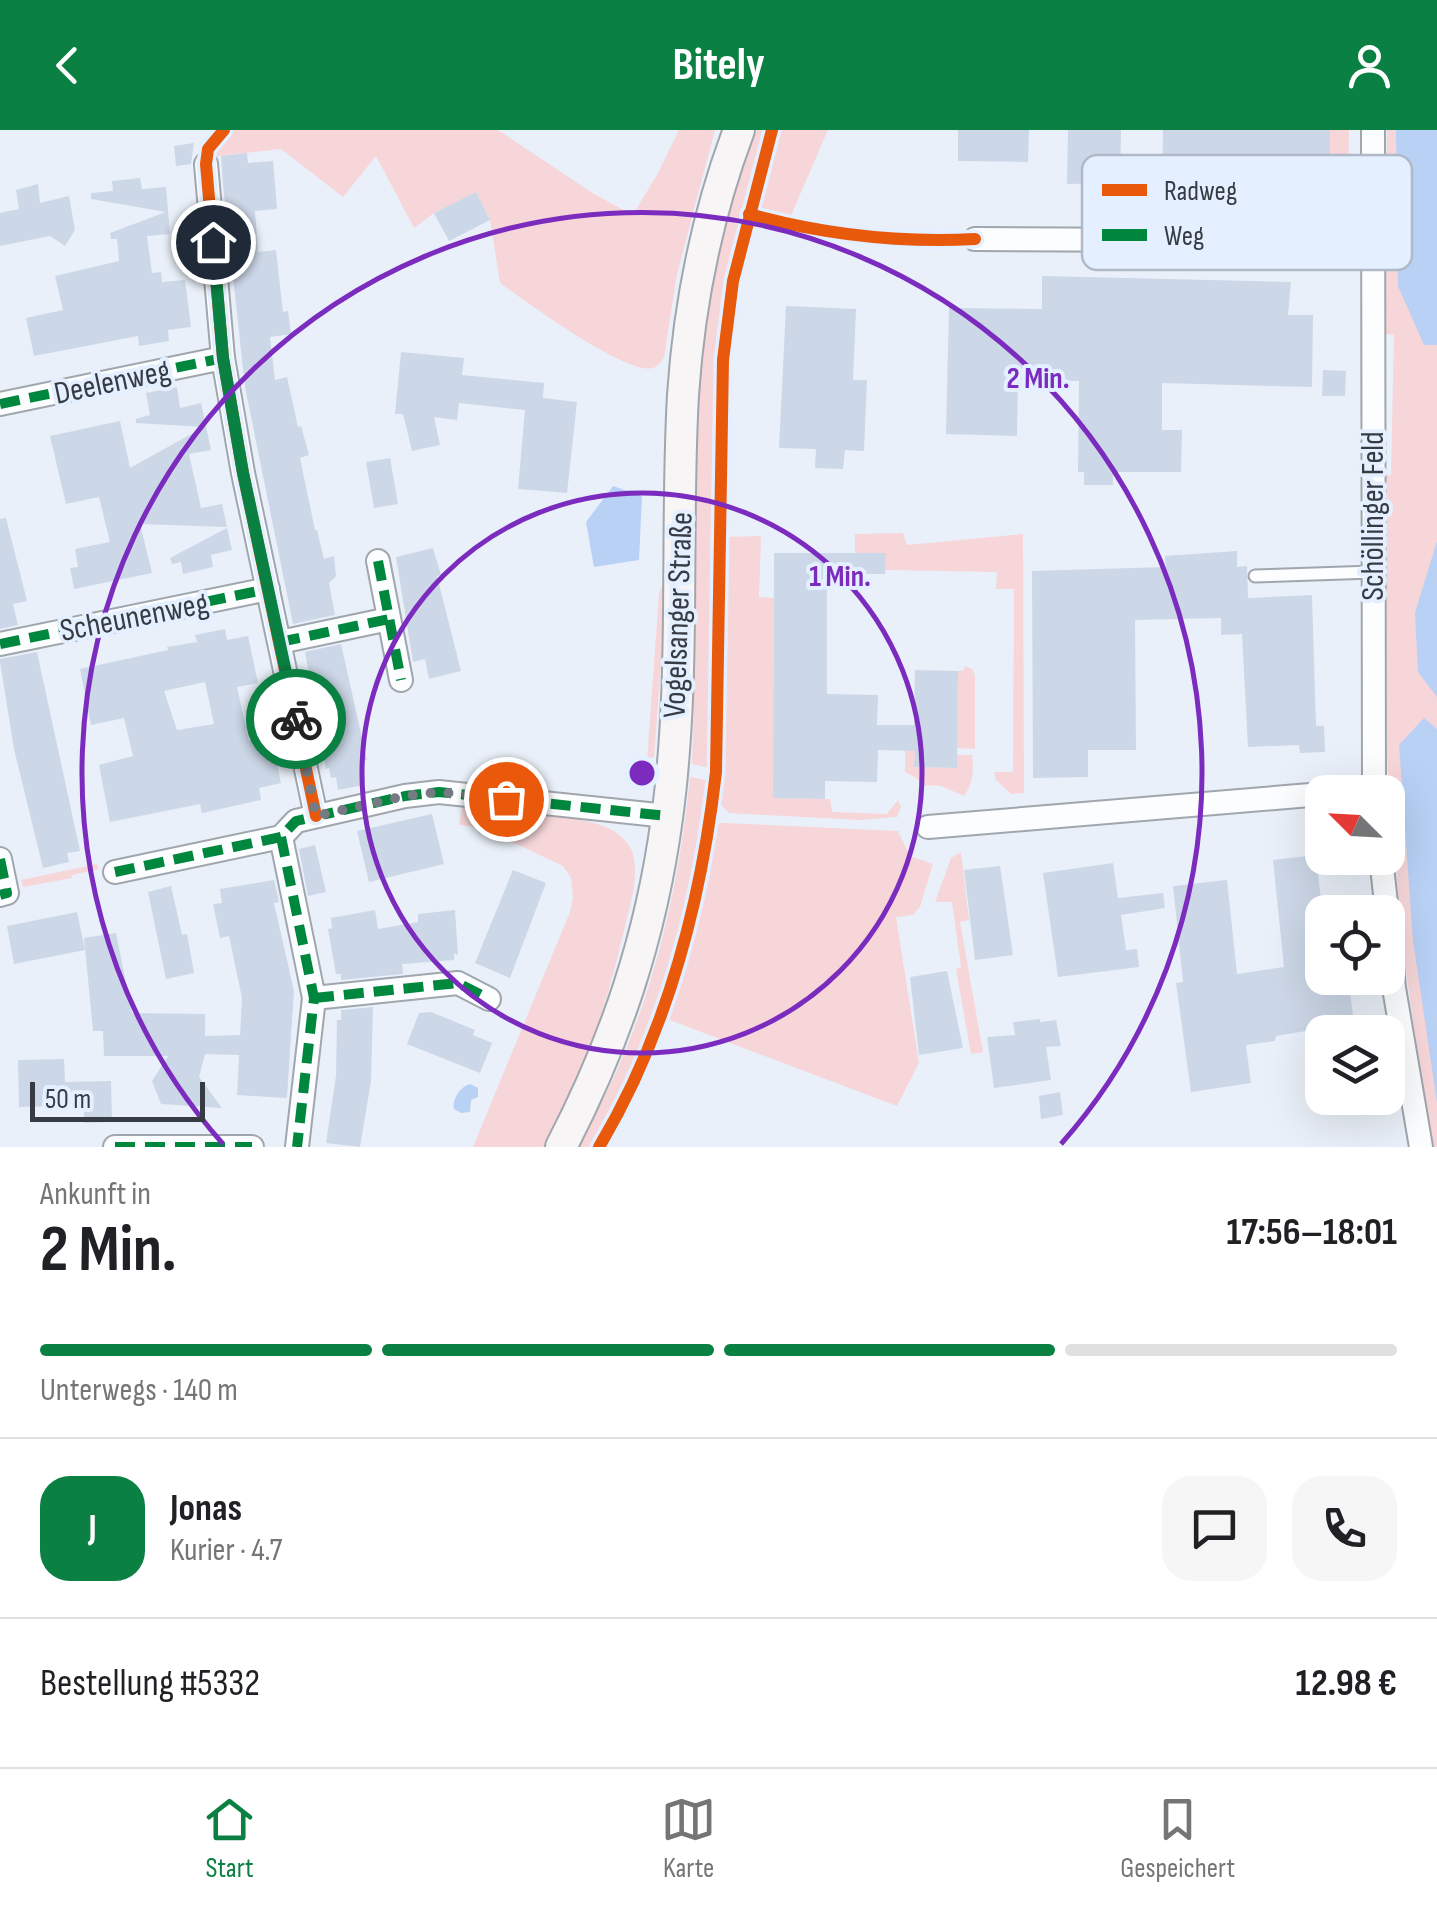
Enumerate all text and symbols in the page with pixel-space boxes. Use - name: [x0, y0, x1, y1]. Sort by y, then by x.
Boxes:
- icon: back: [40, 38, 95, 93]
- text: Bitely: [672, 38, 765, 93]
- icon: person: [1342, 38, 1397, 93]
- legend: [1082, 155, 1412, 270]
- text: Radweg: [1164, 175, 1237, 208]
- pin: [171, 200, 256, 285]
- icon: home: [186, 215, 241, 270]
- text: Weg: [1164, 220, 1204, 253]
- street label: Deelenweg: [51, 351, 174, 414]
- text: 2 Min.: [1006, 361, 1070, 397]
- street label: Schöllinger Feld: [1354, 431, 1393, 601]
- street label: Vogelsanger Straße: [655, 511, 702, 719]
- text: 1 Min.: [809, 559, 871, 595]
- street label: Scheunenweg: [57, 584, 212, 651]
- courier: [246, 669, 346, 769]
- icon: bike: [269, 692, 324, 747]
- centre of rings: [624, 755, 660, 791]
- pin: [464, 757, 549, 842]
- icon: bag: [479, 772, 534, 827]
- north arrow: [1305, 775, 1405, 875]
- map controls: [1305, 775, 1405, 1115]
- button: locate: [1305, 895, 1405, 995]
- button: layers: [1305, 1015, 1405, 1115]
- scale bar: [30, 1077, 205, 1121]
- text: 50 m: [45, 1083, 91, 1116]
- text: Ankunft in: [40, 1175, 151, 1214]
- text: 17:56–18:01: [1227, 1210, 1397, 1255]
- text: 2 Min.: [40, 1212, 177, 1290]
- text: Unterwegs · 140 m: [40, 1371, 238, 1410]
- button: chat: [1162, 1476, 1267, 1581]
- button: phone: [1292, 1476, 1397, 1581]
- text: Jonas: [170, 1486, 242, 1531]
- text: J: [88, 1506, 97, 1551]
- text: Kurier · 4.7: [170, 1531, 282, 1570]
- text: Bestellung #5332: [40, 1661, 260, 1706]
- text: 12.98 €: [1296, 1661, 1397, 1706]
- tab: Start: [202, 1792, 257, 1885]
- tab: Karte: [661, 1792, 716, 1885]
- tab: Gespeichert: [1120, 1792, 1235, 1885]

